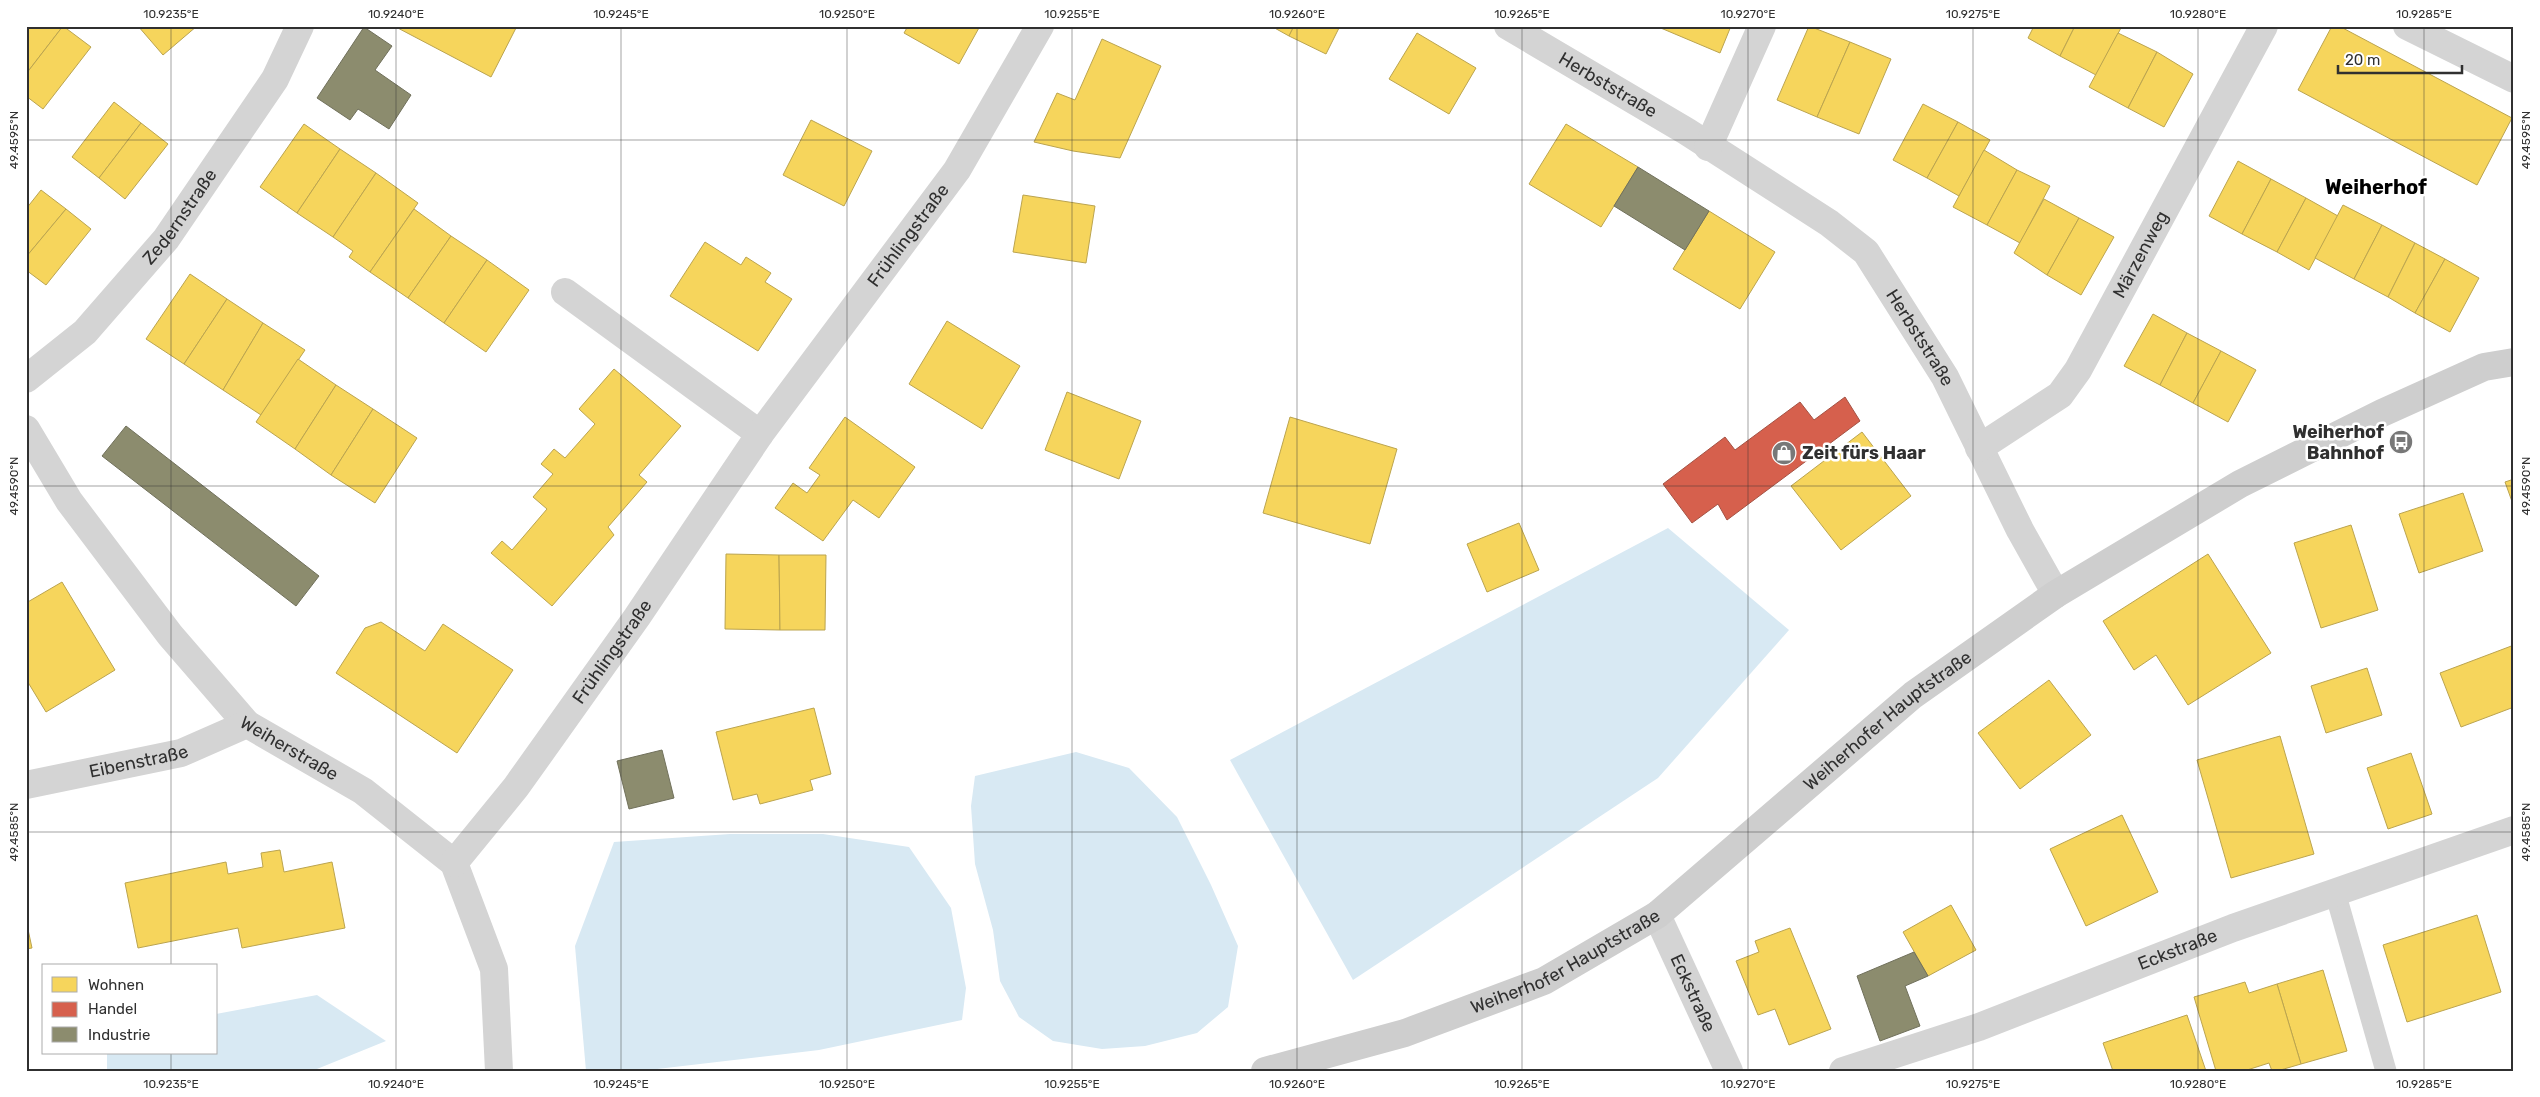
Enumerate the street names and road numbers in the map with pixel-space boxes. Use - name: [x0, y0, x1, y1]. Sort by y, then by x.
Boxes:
- street label: Herbststraße: [1555, 47, 1661, 122]
- street label: Zedernstraße: [138, 165, 222, 269]
- street label: Frühlingstraße: [863, 180, 954, 291]
- street label: Märzenweg: [2108, 207, 2173, 302]
- street label: Herbststraße: [1881, 285, 1959, 390]
- street label: Frühlingstraße: [568, 595, 657, 708]
- street label: Weiherhofer Hauptstraße: [1799, 646, 1976, 795]
- street label: Weiherstraße: [236, 711, 342, 785]
- street label: Eibenstraße: [87, 740, 192, 783]
- street label: Weiherhofer Hauptstraße: [1467, 905, 1664, 1018]
- street label: Eckstraße: [2135, 924, 2220, 975]
- street label: Eckstraße: [1666, 951, 1721, 1036]

